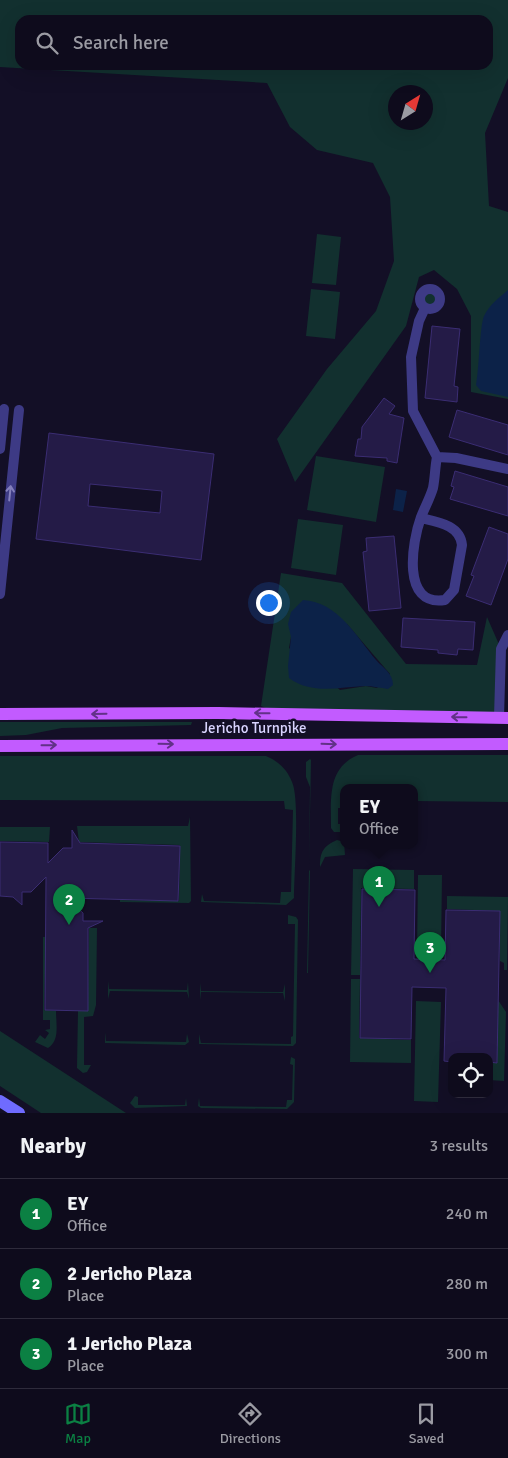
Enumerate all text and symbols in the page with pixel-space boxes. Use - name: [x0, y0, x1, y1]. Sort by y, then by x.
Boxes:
- search box: [15, 15, 493, 70]
- icon: search: [33, 29, 61, 57]
- text: Search here: [73, 31, 169, 55]
- north arrow: [388, 85, 433, 130]
- one-way arrow: [5, 485, 15, 501]
- your location: [256, 590, 282, 616]
- one-way arrow: [254, 708, 270, 718]
- one-way arrow: [92, 710, 108, 719]
- one-way arrow: [452, 712, 468, 721]
- street label: Jericho Turnpike: [201, 719, 307, 737]
- one-way arrow: [158, 739, 174, 749]
- one-way arrow: [320, 739, 337, 749]
- one-way arrow: [40, 740, 56, 750]
- popup: [340, 784, 418, 849]
- text: EY: [359, 795, 380, 819]
- text: Office: [359, 819, 399, 839]
- pin: 1: [363, 866, 395, 907]
- pin: 2: [53, 884, 85, 925]
- pin: 3: [414, 932, 446, 973]
- map controls: [448, 1053, 493, 1098]
- button: locate: [448, 1053, 493, 1098]
- text: Nearby: [20, 1133, 86, 1159]
- text: 3 results: [429, 1136, 488, 1156]
- text: EY: [67, 1192, 88, 1216]
- text: 1: [32, 1204, 40, 1224]
- text: 240 m: [446, 1204, 488, 1224]
- text: Office: [67, 1216, 107, 1236]
- text: 2 Jericho Plaza: [67, 1262, 192, 1286]
- text: 2: [32, 1274, 40, 1294]
- text: 280 m: [446, 1274, 488, 1294]
- text: Place: [67, 1286, 104, 1306]
- text: 1 Jericho Plaza: [67, 1332, 192, 1356]
- text: 3: [32, 1344, 40, 1364]
- text: 300 m: [446, 1344, 488, 1364]
- text: Place: [67, 1356, 104, 1376]
- tab: Map: [64, 1400, 92, 1447]
- tab: Directions: [220, 1400, 281, 1447]
- tab: Saved: [409, 1400, 444, 1447]

